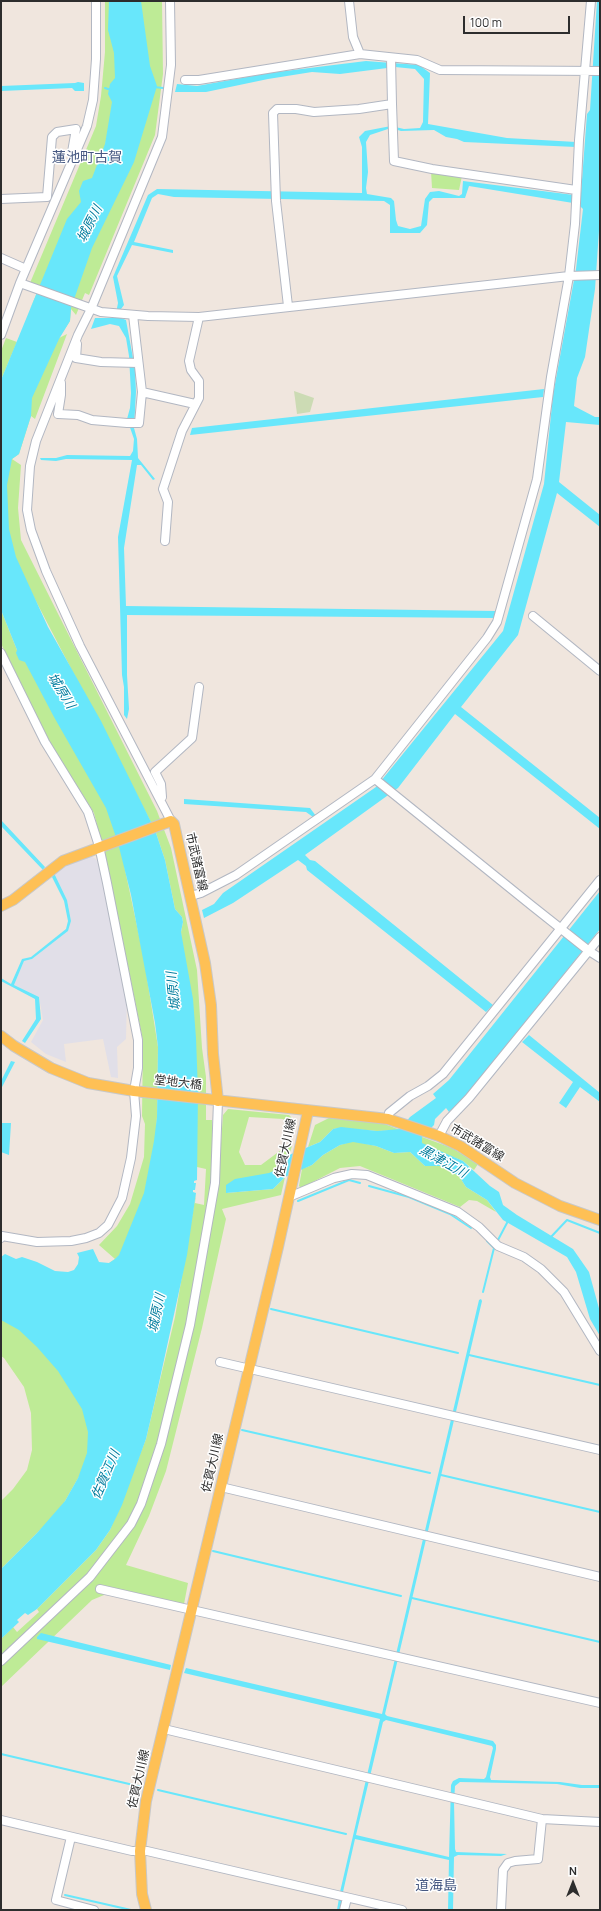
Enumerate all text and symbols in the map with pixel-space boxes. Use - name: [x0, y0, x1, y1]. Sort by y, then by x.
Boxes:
- scale bar: [465, 8, 572, 34]
- text: 100 m: [470, 14, 502, 31]
- district label: 蓮池町古賀: [52, 150, 122, 166]
- water label: 城原川: [74, 203, 106, 245]
- water label: 城原川: [44, 670, 78, 712]
- street label: 市武諸富線: [182, 831, 210, 893]
- water label: 城原川: [164, 971, 184, 1011]
- street label: 堂地大橋: [153, 1073, 203, 1093]
- street label: 佐賀大川線: [273, 1117, 299, 1179]
- street label: 市武諸富線: [448, 1121, 506, 1165]
- water label: 黒津江川: [416, 1143, 470, 1181]
- water label: 城原川: [145, 1292, 169, 1334]
- street label: 佐賀大川線: [199, 1432, 227, 1494]
- water label: 佐賀江川: [89, 1448, 123, 1502]
- street label: 佐賀大川線: [125, 1748, 153, 1810]
- north arrow: [553, 1863, 593, 1903]
- text: N: [569, 1863, 577, 1878]
- district label: 道海島: [415, 1878, 457, 1894]

